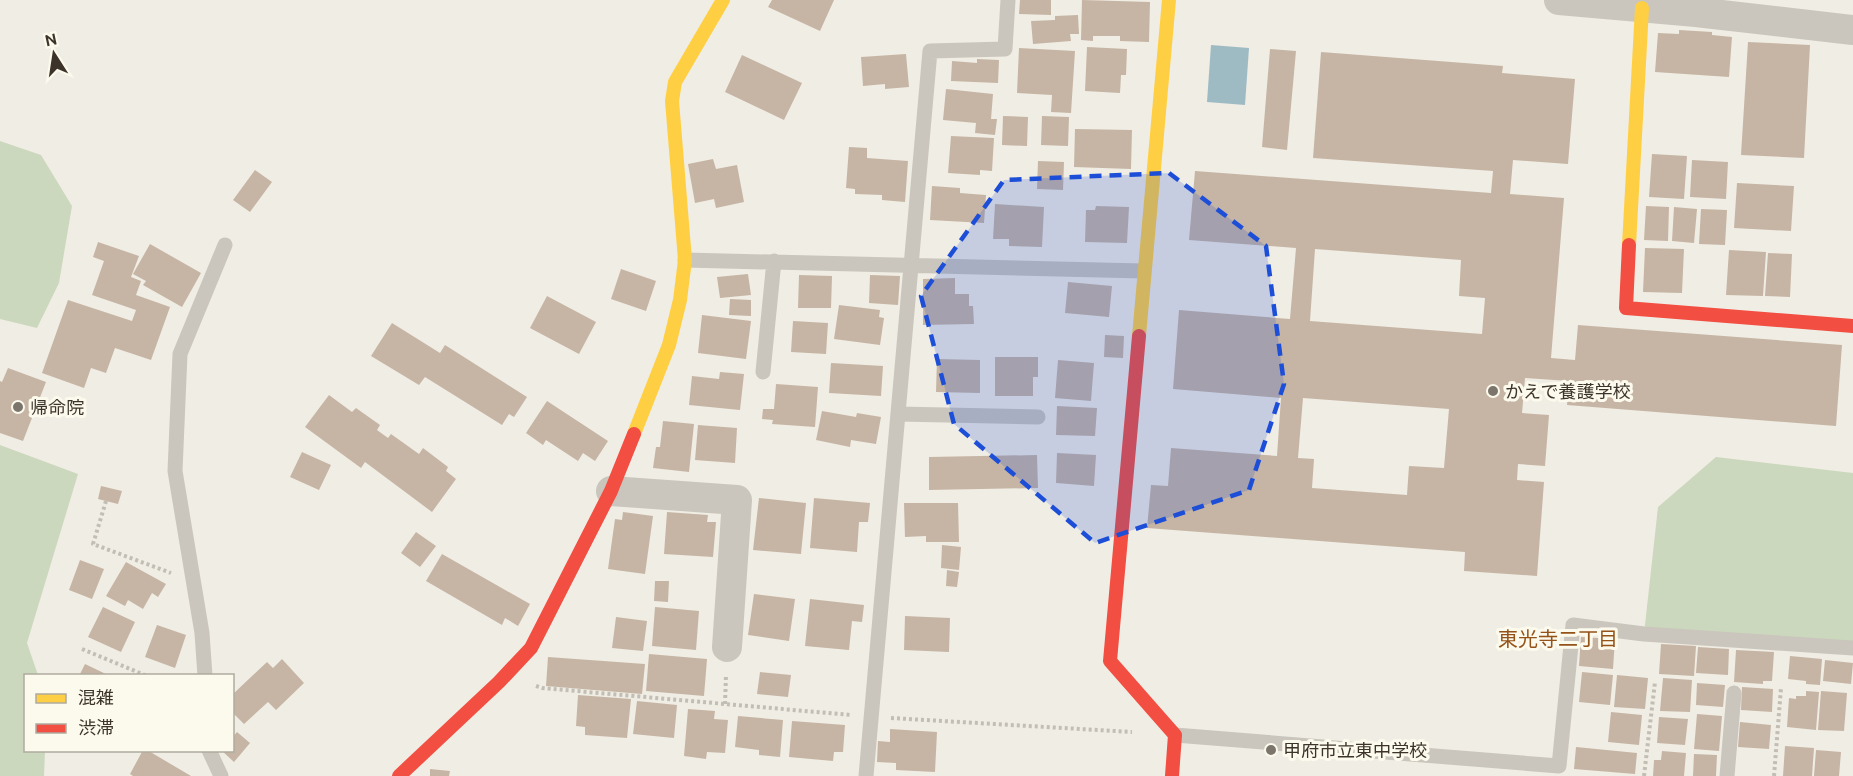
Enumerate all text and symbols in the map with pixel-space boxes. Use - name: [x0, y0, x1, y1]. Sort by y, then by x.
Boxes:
- north arrow: [24, 24, 84, 84]
- text: N: [43, 29, 59, 49]
- place label: かえで養護学校: [1505, 381, 1630, 401]
- marker: かえで養護学校: [1486, 384, 1500, 398]
- place label: 帰命院: [30, 397, 84, 417]
- marker: 帰命院: [11, 400, 25, 414]
- district label: 東光寺二丁目: [1498, 627, 1618, 650]
- legend: [24, 674, 234, 752]
- text: 混雑: [78, 687, 114, 707]
- text: 渋滞: [78, 717, 114, 737]
- place label: 甲府市立東中学校: [1283, 740, 1427, 760]
- marker: 甲府市立東中学校: [1264, 743, 1278, 757]

